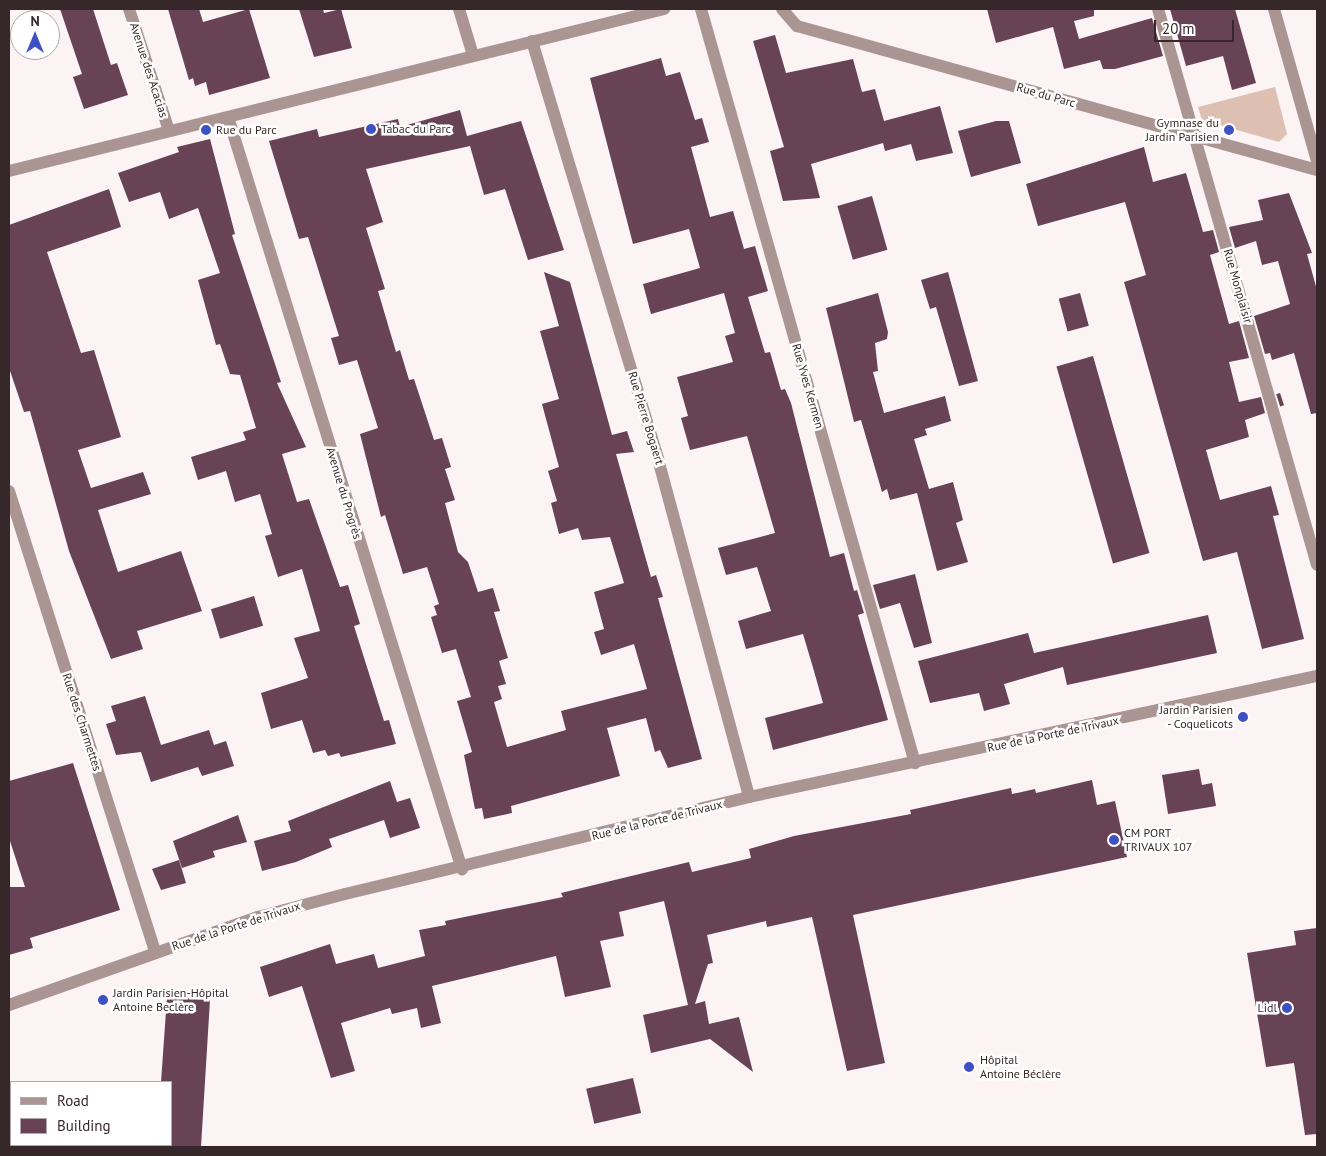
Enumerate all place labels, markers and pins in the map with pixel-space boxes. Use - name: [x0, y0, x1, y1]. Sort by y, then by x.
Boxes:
- place label: Gymnase du Jardin Parisien: [1146, 116, 1219, 144]
- place label: Tabac du Parc: [381, 122, 451, 136]
- place label: Rue du Parc: [216, 123, 277, 137]
- marker: Tabac du Parc: [365, 123, 377, 135]
- marker: Rue du Parc: [200, 124, 212, 136]
- marker: Gymnase du Jardin Parisien: [1223, 124, 1235, 136]
- place label: Jardin Parisien - Coquelicots: [1160, 703, 1233, 731]
- marker: Jardin Parisien - Coquelicots: [1237, 711, 1249, 723]
- place label: CM PORT TRIVAUX 107: [1124, 826, 1193, 854]
- marker: CM PORT TRIVAUX 107: [1108, 834, 1120, 846]
- place label: Jardin Parisien-Hôpital Antoine Beclère: [113, 986, 228, 1014]
- marker: Jardin Parisien-Hôpital Antoine Beclère: [97, 994, 109, 1006]
- place label: Lidl: [1258, 1001, 1277, 1015]
- marker: Lidl: [1281, 1002, 1293, 1014]
- place label: Hôpital Antoine Béclère: [980, 1053, 1061, 1081]
- marker: Hôpital Antoine Béclère: [962, 1060, 976, 1074]

